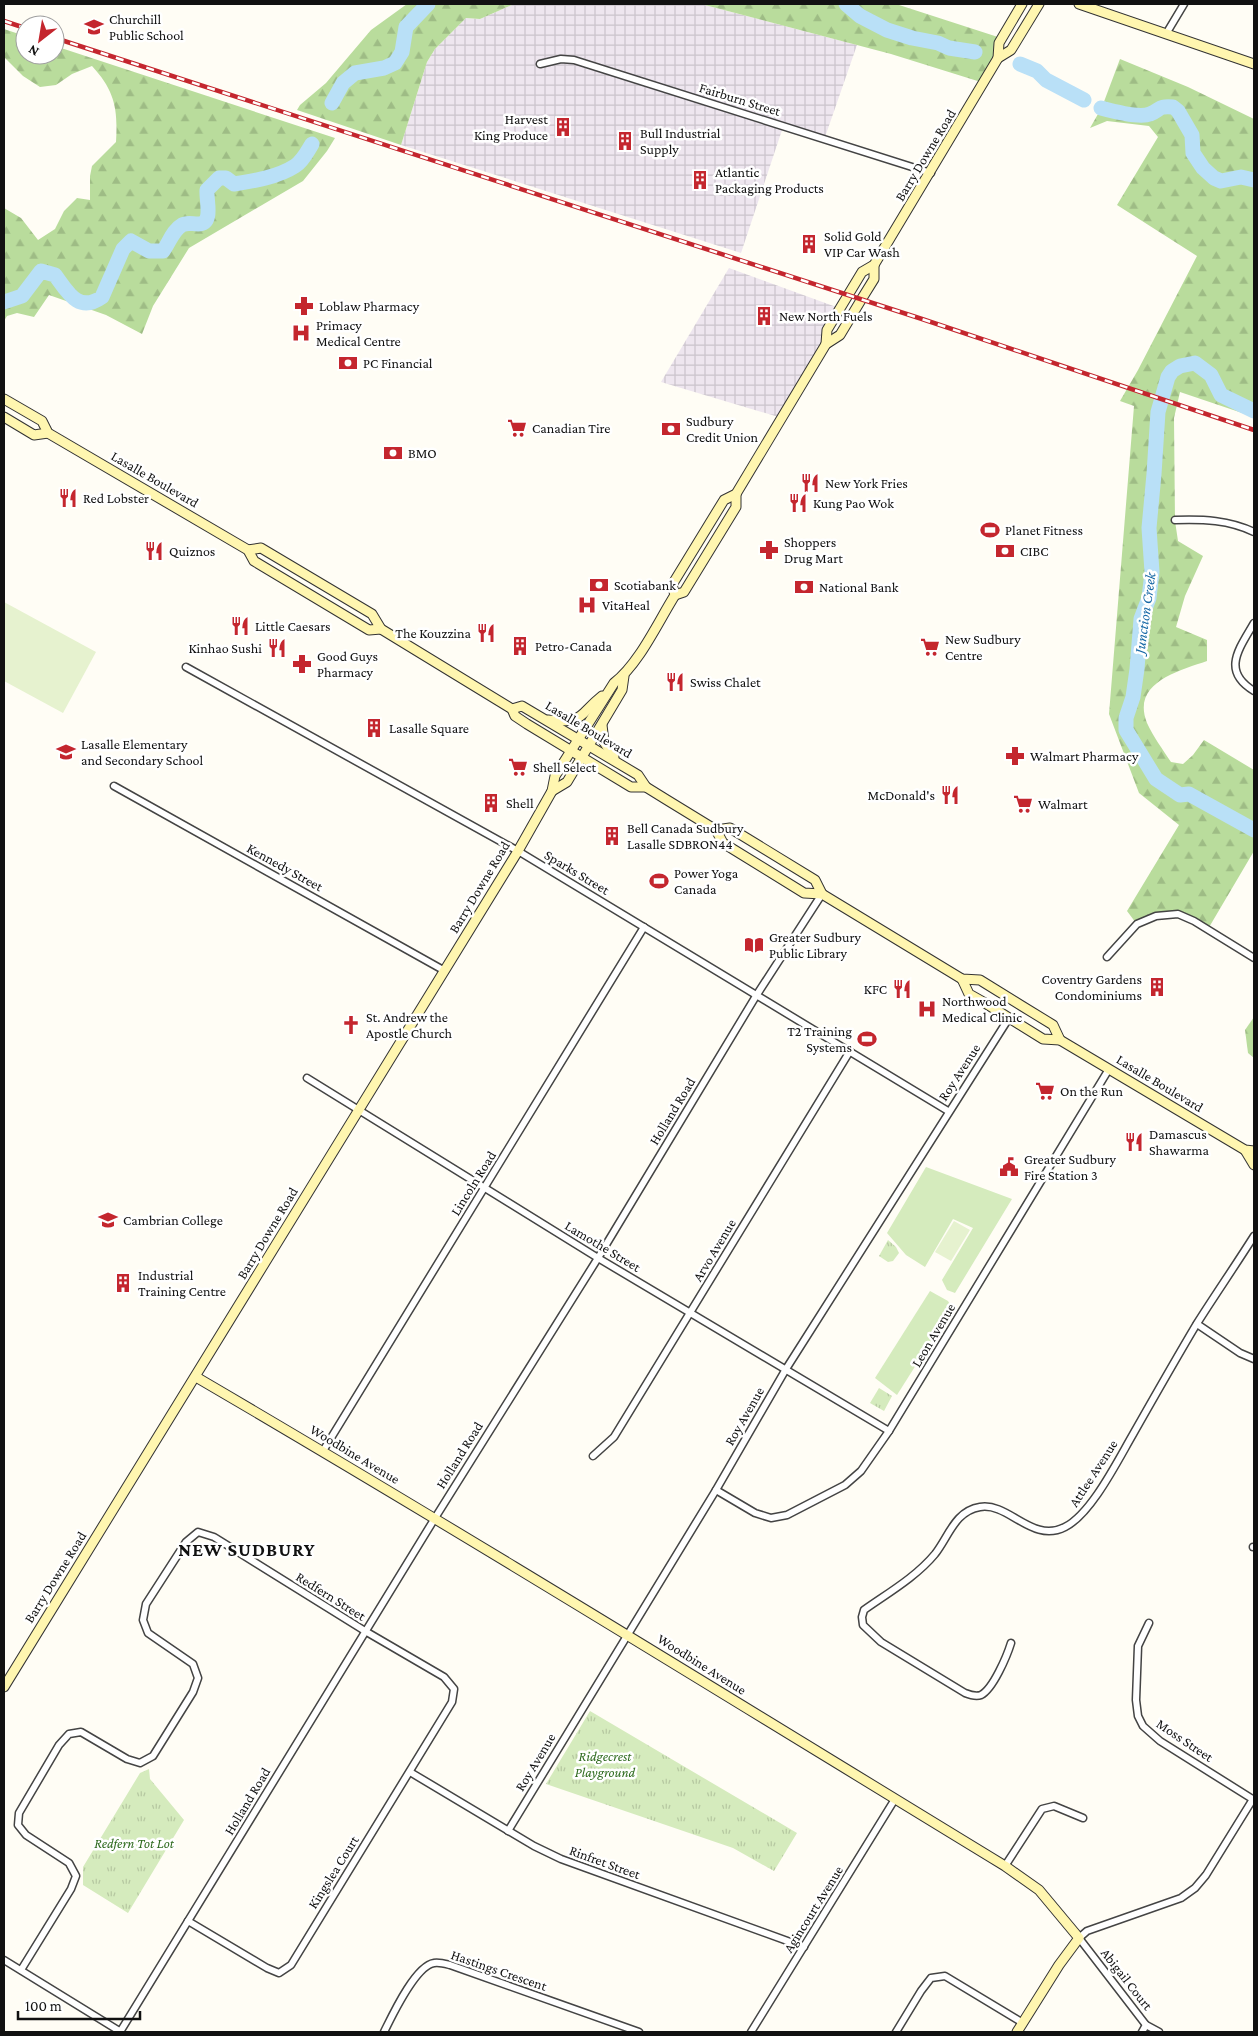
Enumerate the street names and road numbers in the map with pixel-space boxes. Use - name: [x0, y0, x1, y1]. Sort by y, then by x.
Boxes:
- street label: Fairburn Street: [697, 79, 783, 119]
- street label: Barry Downe Road: [891, 106, 959, 204]
- street label: Lasalle Boulevard: [108, 447, 202, 511]
- street label: Lasalle Boulevard: [543, 697, 636, 761]
- street label: Barry Downe Road: [445, 838, 513, 936]
- street label: Kennedy Street: [244, 840, 326, 895]
- street label: Sparks Street: [542, 846, 613, 898]
- street label: Roy Avenue: [935, 1040, 983, 1104]
- street label: Lasalle Boulevard: [1114, 1051, 1207, 1115]
- street label: Holland Road: [646, 1074, 699, 1148]
- street label: Lincoln Road: [447, 1147, 499, 1218]
- street label: Barry Downe Road: [233, 1184, 301, 1282]
- street label: Arvo Avenue: [689, 1216, 739, 1284]
- street label: Lamothe Street: [562, 1217, 644, 1275]
- street label: Leon Avenue: [908, 1300, 958, 1370]
- street label: Roy Avenue: [721, 1384, 767, 1448]
- street label: Holland Road: [432, 1418, 486, 1491]
- street label: Woodbine Avenue: [307, 1421, 403, 1487]
- street label: Attlee Avenue: [1065, 1436, 1121, 1510]
- street label: Barry Downe Road: [21, 1528, 90, 1626]
- street label: Redfern Street: [293, 1568, 369, 1624]
- street label: Woodbine Avenue: [655, 1630, 749, 1698]
- street label: Moss Street: [1154, 1715, 1217, 1765]
- street label: Roy Avenue: [511, 1730, 559, 1794]
- street label: Holland Road: [221, 1764, 274, 1838]
- street label: Kingslea Court: [304, 1832, 362, 1911]
- street label: Rinfret Street: [568, 1842, 643, 1882]
- street label: Agincourt Avenue: [780, 1863, 846, 1955]
- street label: Abigail Court: [1098, 1945, 1156, 2013]
- street label: Hastings Crescent: [449, 1946, 549, 1994]

